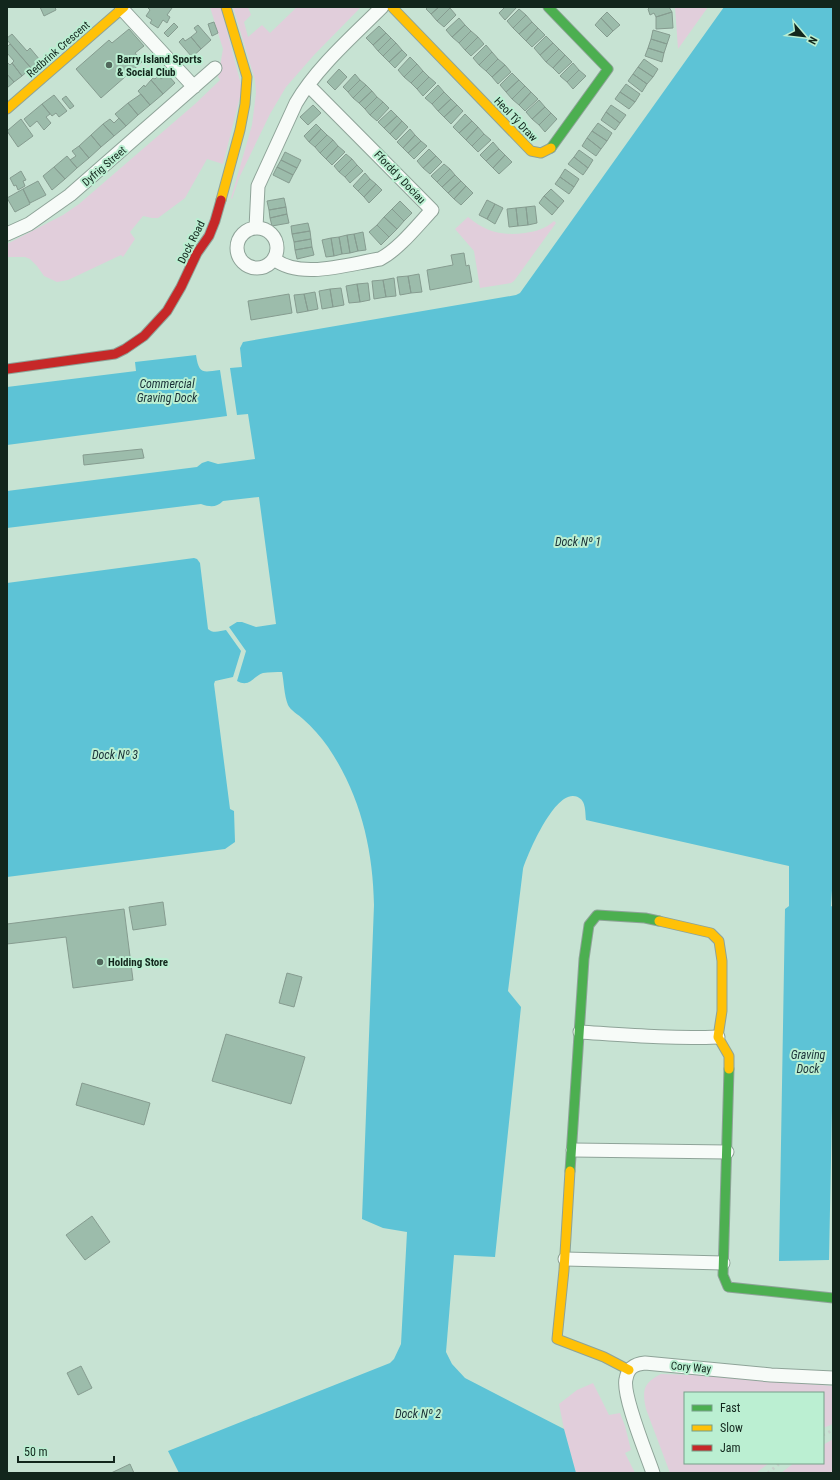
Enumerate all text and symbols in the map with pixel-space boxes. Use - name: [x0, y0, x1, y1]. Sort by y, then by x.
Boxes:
- north arrow: [784, 16, 824, 56]
- street label: Redbrink Crescent: [24, 19, 92, 80]
- text: N: [805, 34, 820, 47]
- place label: Barry Island Sports & Social Club: [117, 53, 202, 79]
- marker: Barry Island Sports & Social Club: [104, 60, 114, 70]
- street label: Heol Tŷ Draw: [491, 94, 540, 144]
- street label: Dyfrig Street: [80, 144, 129, 189]
- street label: Ffordd y Dociau: [371, 148, 428, 206]
- street label: Dock Road: [175, 219, 208, 266]
- water label: Commercial Graving Dock: [137, 377, 198, 405]
- water label: Dock Nº 1: [555, 535, 601, 549]
- water label: Dock Nº 3: [92, 748, 138, 762]
- place label: Holding Store: [108, 956, 168, 969]
- marker: Holding Store: [95, 957, 105, 967]
- water label: Graving Dock: [791, 1048, 826, 1076]
- street label: Cory Way: [670, 1359, 712, 1376]
- legend: [684, 1392, 824, 1464]
- text: Fast: [720, 1401, 741, 1415]
- water label: Dock Nº 2: [395, 1407, 441, 1421]
- text: Slow: [720, 1421, 743, 1435]
- scale bar: [18, 1438, 114, 1464]
- text: Jam: [720, 1441, 741, 1455]
- text: 50 m: [24, 1445, 48, 1459]

